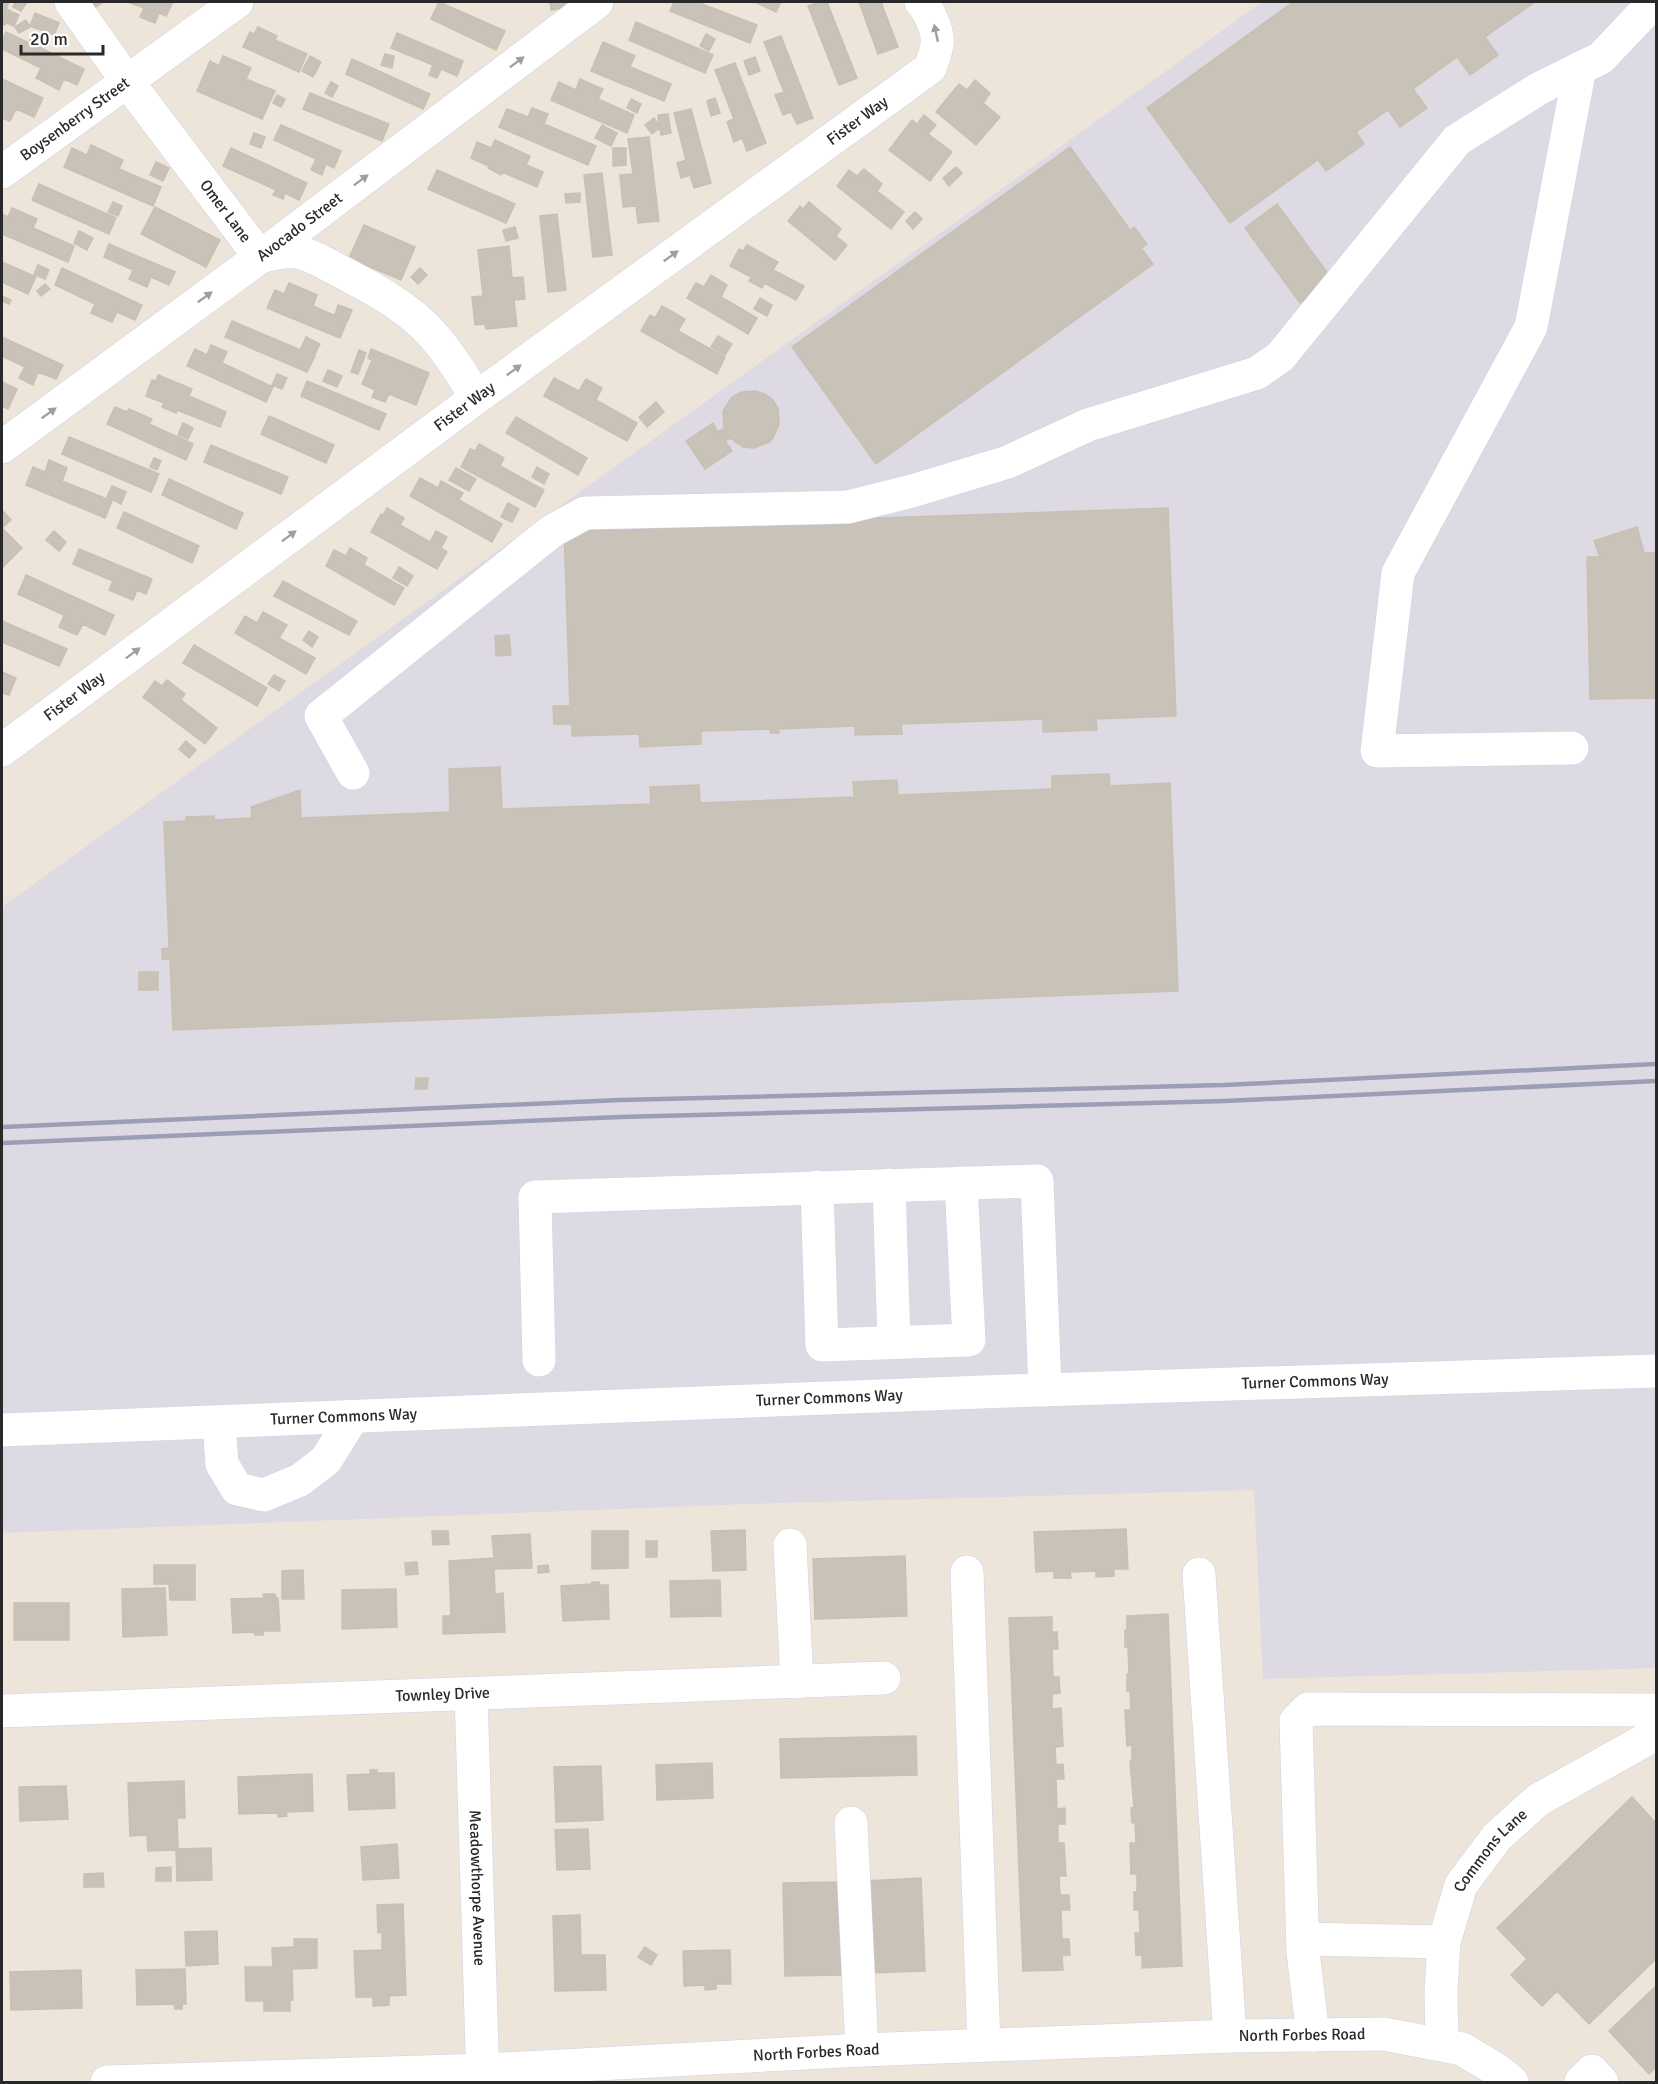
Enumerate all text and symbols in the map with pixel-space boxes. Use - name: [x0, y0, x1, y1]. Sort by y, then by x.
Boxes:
- scale bar: [21, 18, 104, 56]
- one-way arrow: [931, 23, 940, 42]
- text: 20 m: [30, 28, 68, 50]
- one-way arrow: [508, 56, 524, 68]
- street label: Boysenberry Street: [16, 73, 134, 166]
- street label: Fister Way: [823, 91, 892, 150]
- one-way arrow: [354, 174, 369, 186]
- street label: Omer Lane: [195, 176, 256, 247]
- street label: Avocado Street: [253, 188, 347, 266]
- one-way arrow: [663, 250, 679, 262]
- one-way arrow: [198, 291, 213, 303]
- one-way arrow: [506, 365, 521, 377]
- street label: Fister Way: [430, 377, 499, 436]
- one-way arrow: [41, 407, 56, 419]
- one-way arrow: [282, 531, 297, 543]
- one-way arrow: [125, 647, 140, 659]
- street label: Fister Way: [40, 667, 109, 726]
- street label: Turner Commons Way: [1241, 1369, 1389, 1394]
- street label: Turner Commons Way: [756, 1385, 904, 1411]
- street label: Turner Commons Way: [270, 1404, 418, 1430]
- street label: Townley Drive: [395, 1683, 490, 1706]
- street label: Commons Lane: [1450, 1804, 1532, 1894]
- street label: Meadowthorpe Avenue: [465, 1810, 489, 1966]
- street label: North Forbes Road: [1239, 2024, 1365, 2046]
- street label: North Forbes Road: [753, 2039, 880, 2066]

